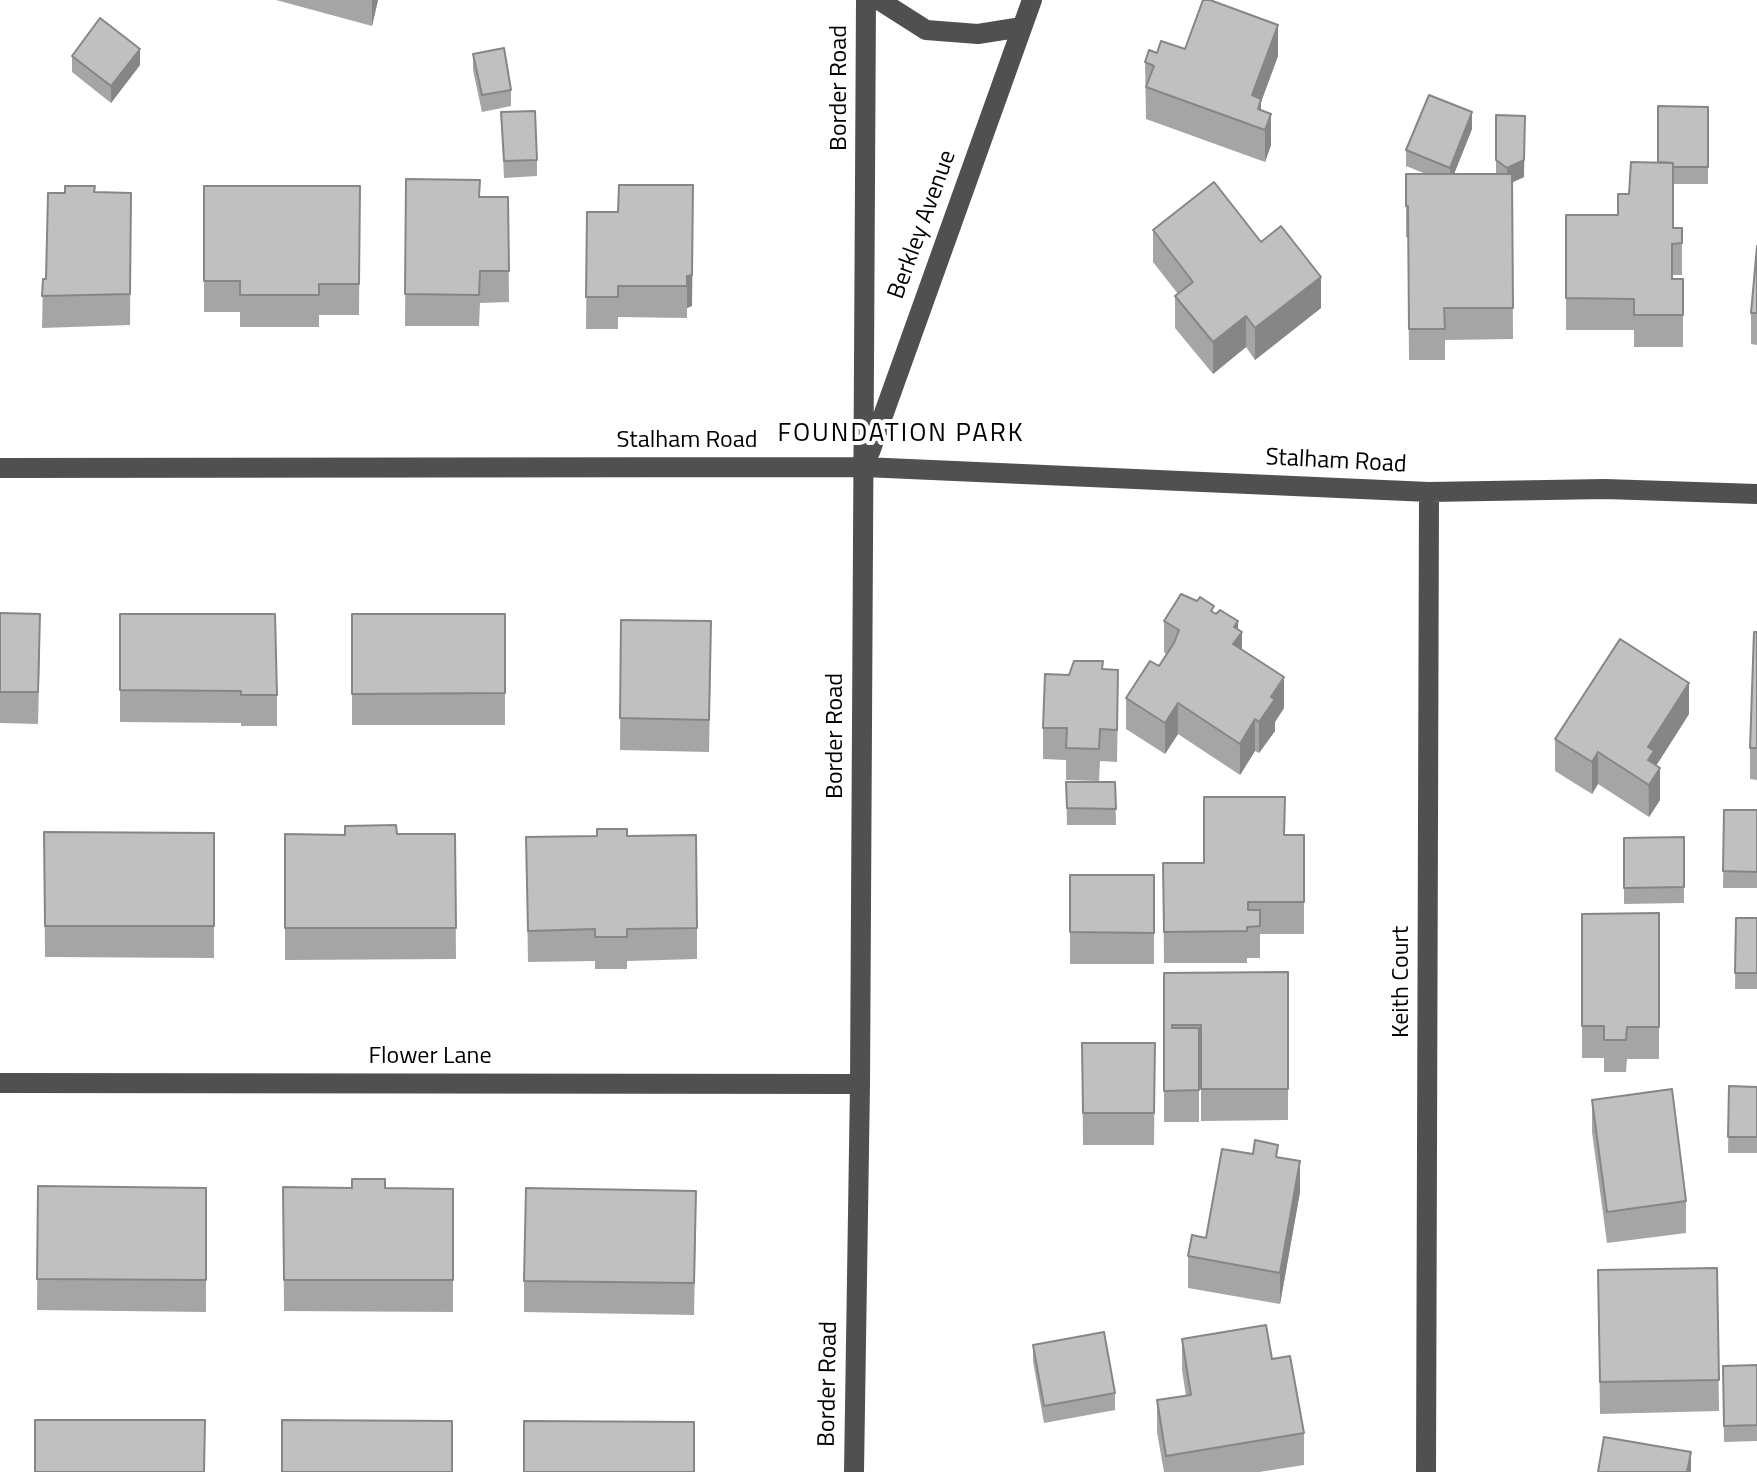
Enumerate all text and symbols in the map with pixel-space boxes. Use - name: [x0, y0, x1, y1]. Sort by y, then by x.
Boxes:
- street label: Border Road: [826, 25, 854, 151]
- street label: Berkley Avenue: [883, 147, 963, 303]
- district label: FOUNDATION PARK: [777, 419, 1025, 451]
- street label: Stalham Road: [617, 427, 757, 455]
- street label: Stalham Road: [1265, 444, 1407, 480]
- street label: Border Road: [822, 673, 850, 799]
- street label: Keith Court: [1388, 926, 1416, 1038]
- street label: Flower Lane: [368, 1043, 492, 1071]
- street label: Border Road: [814, 1321, 844, 1447]

